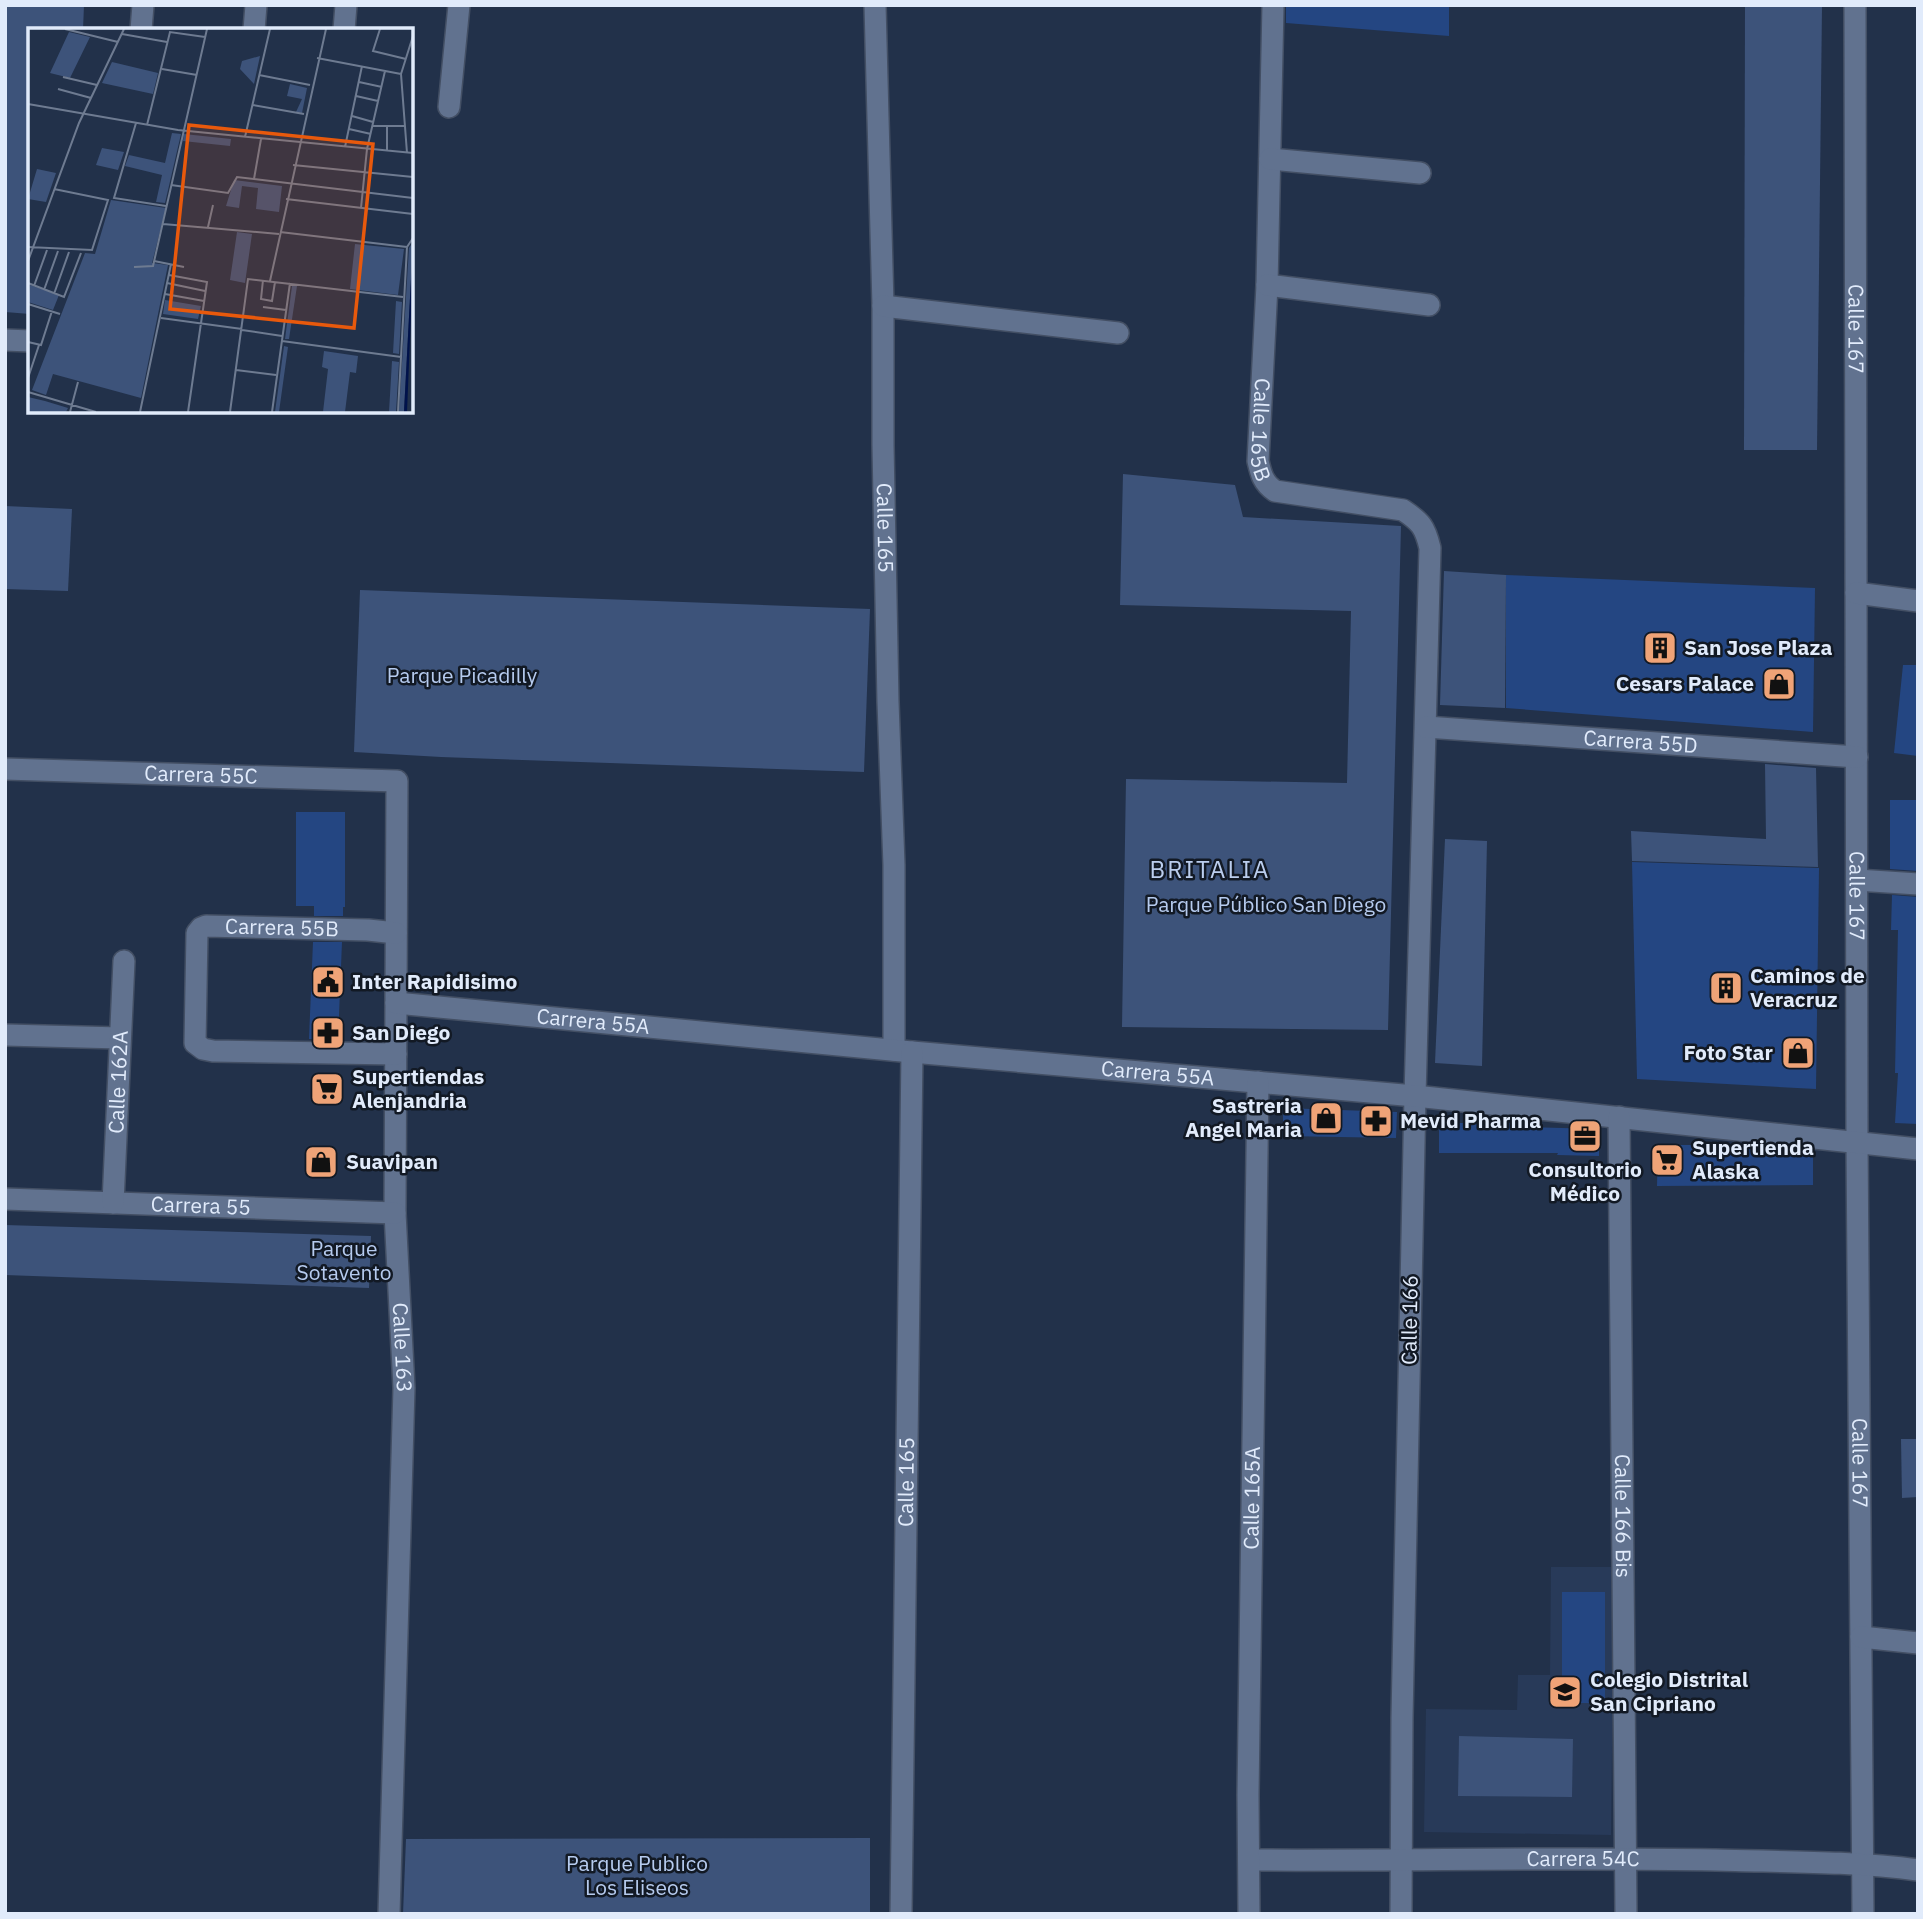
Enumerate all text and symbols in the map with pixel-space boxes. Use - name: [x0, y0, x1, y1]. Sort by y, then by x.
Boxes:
- inset map: [28, 28, 413, 413]
- street label: Calle 167: [1842, 284, 1871, 374]
- street label: Calle 165B: [1244, 377, 1278, 485]
- street label: Calle 165: [871, 483, 900, 573]
- building icon: San Jose Plaza: [1641, 629, 1679, 667]
- place label: San Jose Plaza: [1684, 633, 1832, 661]
- park label: Parque Picadilly: [387, 661, 538, 689]
- shop icon: Cesars Palace: [1760, 665, 1798, 703]
- place label: Cesars Palace: [1616, 669, 1754, 697]
- street label: Carrera 55D: [1583, 723, 1699, 759]
- street label: Carrera 55C: [144, 758, 258, 790]
- street label: Calle 167: [1843, 851, 1872, 941]
- district label: BRITALIA: [1149, 853, 1271, 885]
- park label: Parque Público San Diego: [1146, 890, 1386, 918]
- street label: Carrera 55B: [225, 911, 339, 942]
- place label: Caminos de Veracruz: [1750, 961, 1865, 1013]
- public building icon: Inter Rapidisimo: [309, 963, 347, 1001]
- place label: Inter Rapidisimo: [352, 967, 518, 995]
- building icon: Caminos de Veracruz: [1707, 969, 1745, 1007]
- street label: Carrera 55A: [535, 1001, 651, 1040]
- pharmacy icon: San Diego: [309, 1014, 347, 1052]
- place label: San Diego: [352, 1018, 450, 1046]
- street label: Calle 162A: [101, 1030, 134, 1134]
- shop icon: Foto Star: [1779, 1034, 1817, 1072]
- place label: Foto Star: [1683, 1038, 1774, 1066]
- street label: Carrera 55A: [1100, 1054, 1216, 1091]
- place label: Supertiendas Alenjandria: [352, 1062, 484, 1114]
- supermarket icon: Supertiendas Alenjandria: [308, 1070, 346, 1108]
- place label: Sastreria Angel Maria: [1185, 1091, 1302, 1143]
- shop icon: Sastreria Angel Maria: [1307, 1099, 1345, 1137]
- pharmacy icon: Mevid Pharma: [1357, 1102, 1395, 1140]
- place label: Mevid Pharma: [1400, 1106, 1541, 1134]
- office icon: Consultorio Médico: [1566, 1117, 1604, 1155]
- place label: Supertienda Alaska: [1692, 1133, 1814, 1185]
- supermarket icon: Supertienda Alaska: [1648, 1141, 1686, 1179]
- shop icon: Suavipan: [302, 1143, 340, 1181]
- place label: Suavipan: [346, 1147, 438, 1175]
- place label: Consultorio Médico: [1528, 1155, 1642, 1207]
- street label: Carrera 55: [150, 1189, 251, 1221]
- park label: Parque Sotavento: [296, 1234, 392, 1286]
- street label: Calle 166: [1394, 1275, 1424, 1365]
- street label: Calle 163: [387, 1302, 419, 1393]
- street label: Calle 167: [1846, 1418, 1875, 1508]
- street label: Calle 165: [891, 1437, 920, 1527]
- street label: Calle 165A: [1236, 1446, 1266, 1550]
- street label: Calle 166 Bis: [1609, 1454, 1638, 1578]
- place label: Colegio Distrital San Cipriano: [1590, 1665, 1748, 1717]
- school or university icon: Colegio Distrital San Cipriano: [1546, 1673, 1584, 1711]
- street label: Carrera 54C: [1526, 1844, 1640, 1872]
- park label: Parque Publico Los Eliseos: [566, 1849, 708, 1901]

